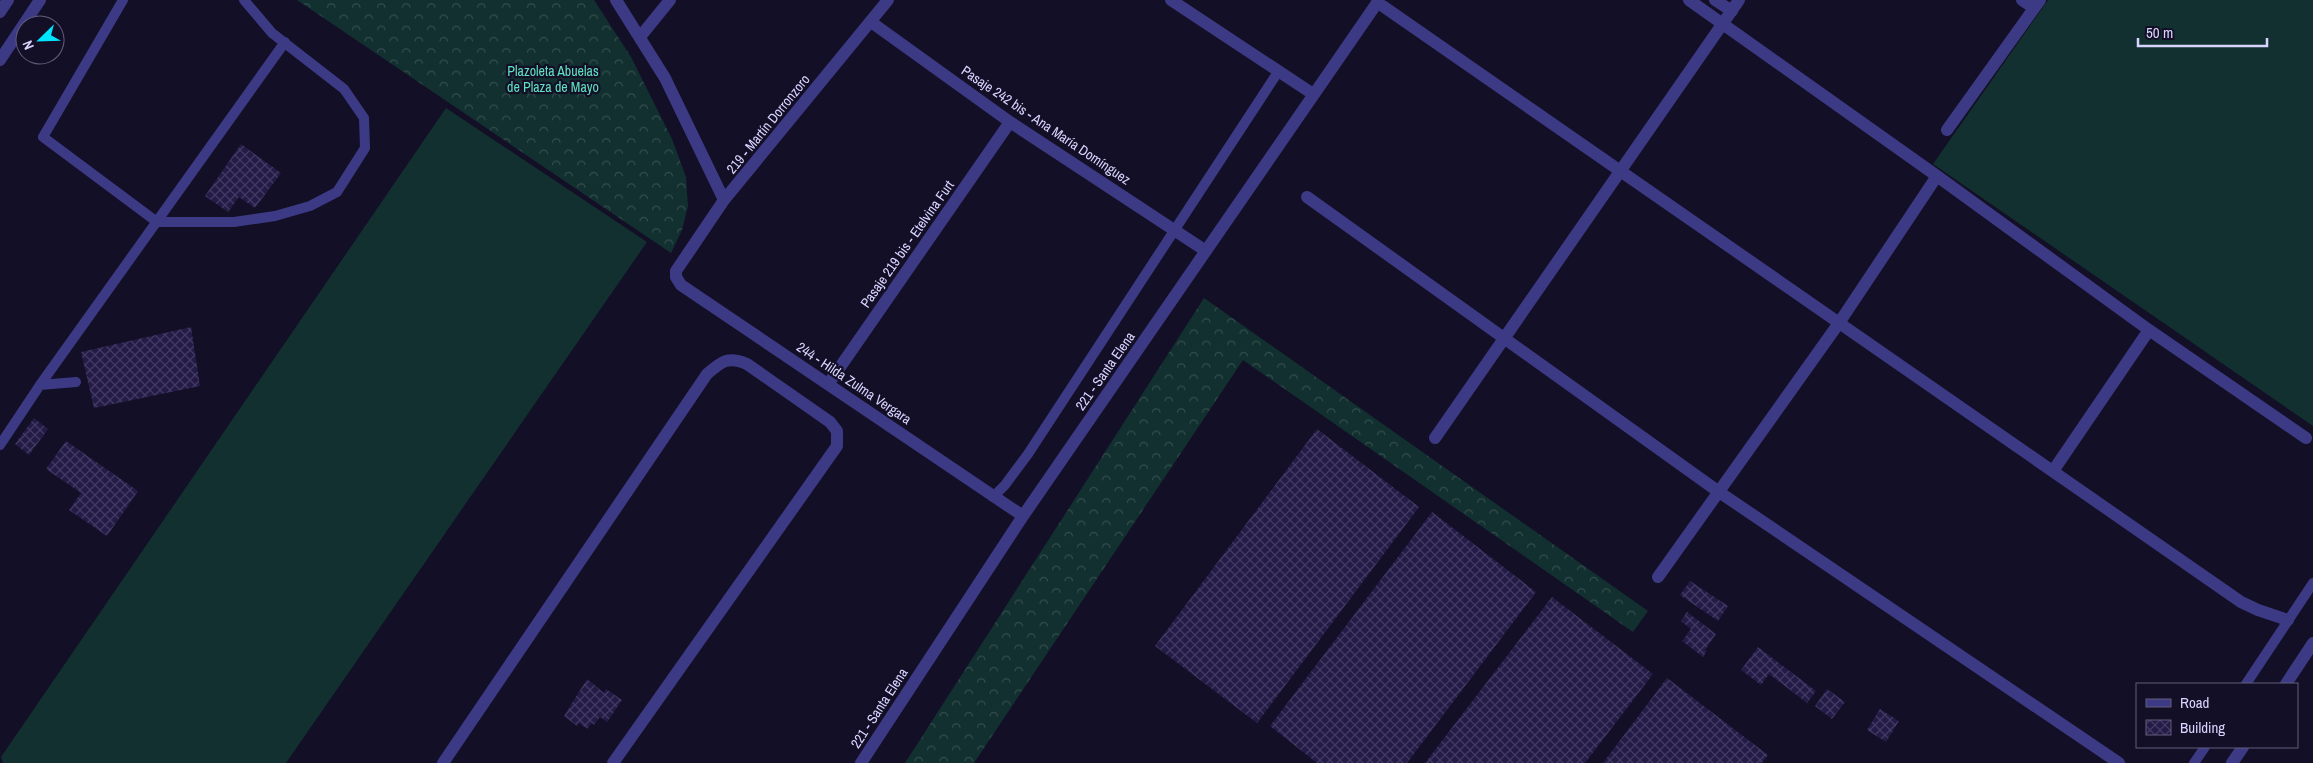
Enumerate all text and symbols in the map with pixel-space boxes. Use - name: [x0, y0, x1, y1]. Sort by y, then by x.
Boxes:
- north arrow: [15, 15, 65, 65]
- scale bar: [2138, 15, 2267, 47]
- text: 50 m: [2146, 22, 2173, 43]
- text: N: [18, 38, 38, 52]
- park label: Plazoleta Abuelas de Plaza de Mayo: [507, 62, 599, 96]
- street label: Pasaje 242 bis - Ana María Domínguez: [958, 62, 1134, 189]
- street label: 219 - Martín Dorronzoro: [722, 71, 814, 177]
- street label: Pasaje 219 bis - Etelvina Furt: [856, 177, 958, 311]
- street label: 221 - Santa Elena: [1071, 328, 1139, 414]
- street label: 244 - Hilda Zulma Vergara: [793, 338, 915, 428]
- street label: 221 - Santa Elena: [846, 664, 912, 751]
- legend: [2136, 683, 2298, 748]
- text: Road: [2180, 692, 2209, 713]
- text: Building: [2180, 717, 2225, 738]

